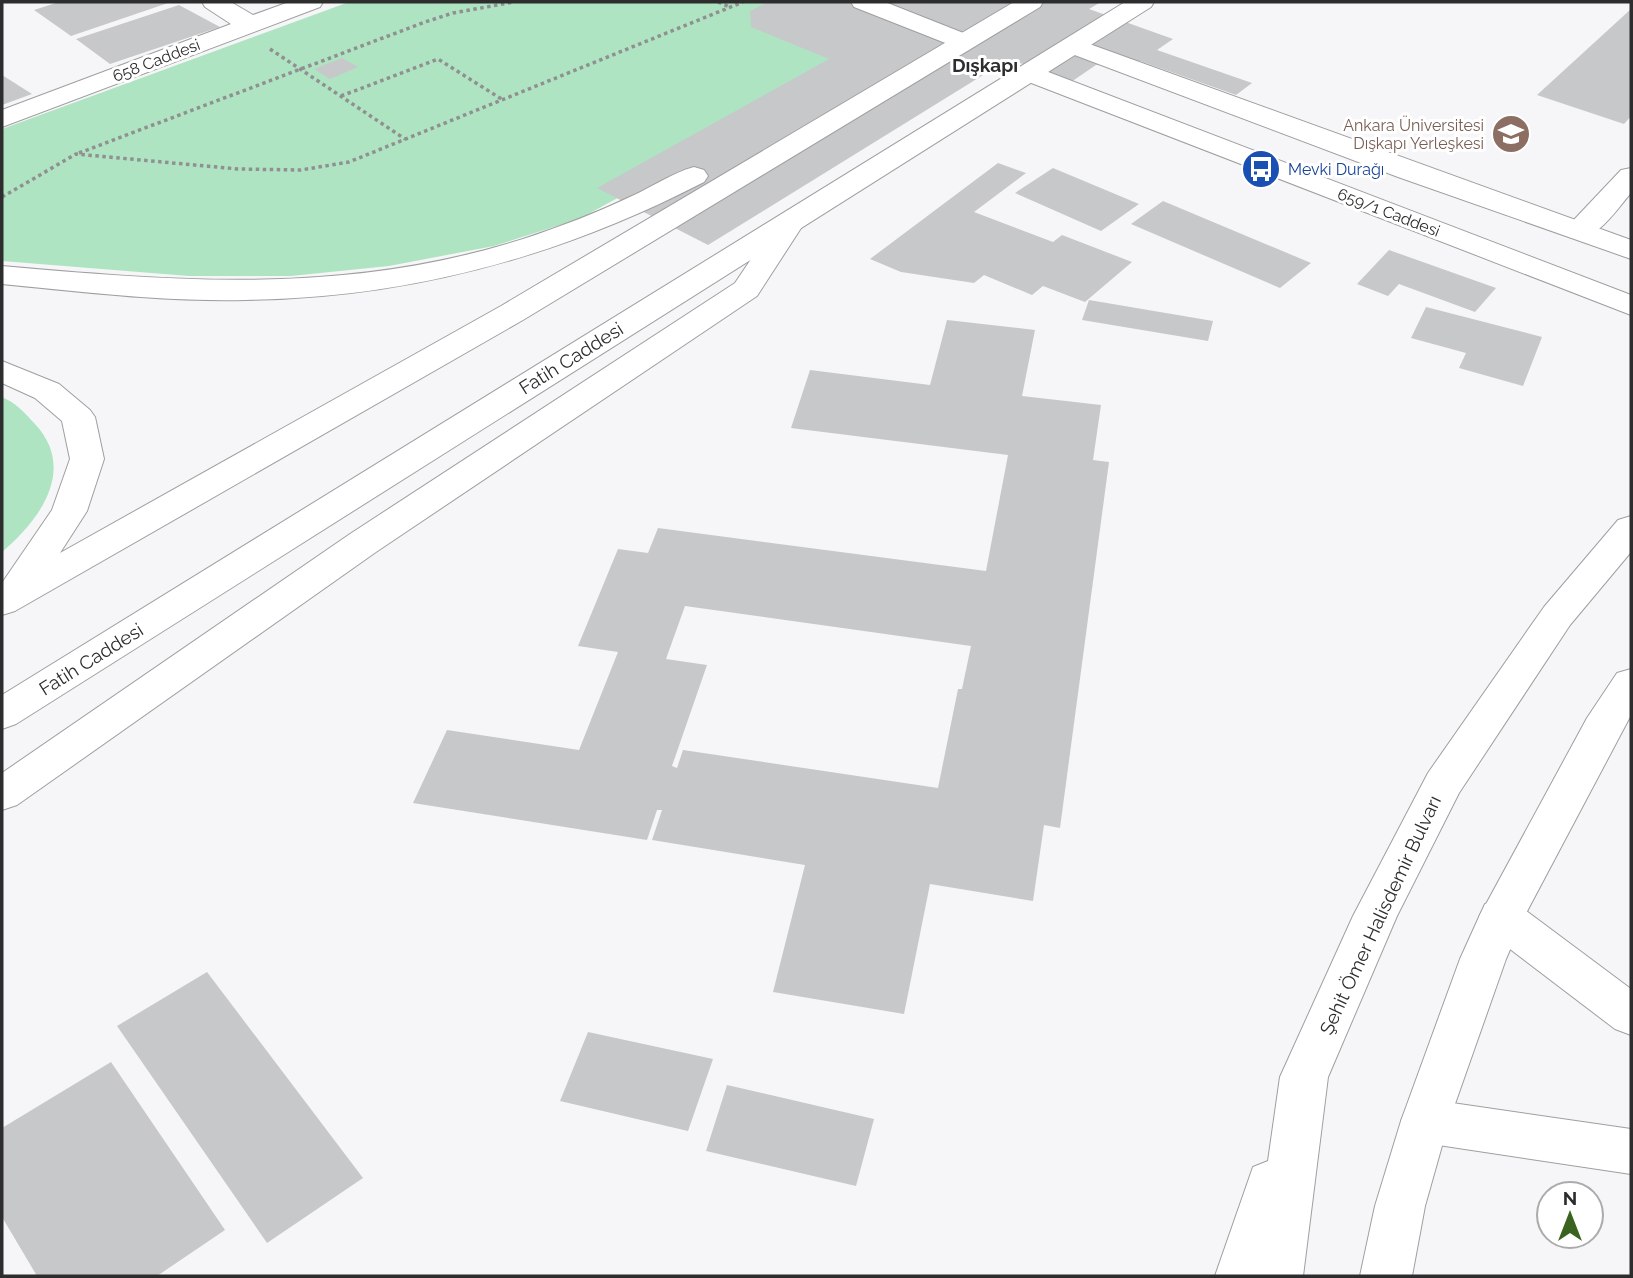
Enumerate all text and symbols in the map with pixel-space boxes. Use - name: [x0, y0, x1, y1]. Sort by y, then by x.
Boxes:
- street label: 658 Caddesi: [110, 35, 203, 86]
- district label: Dışkapı: [952, 54, 1018, 76]
- school or university icon: Ankara Üniversitesi Dışkapı Yerleşkesi: [1490, 113, 1532, 155]
- place label: Ankara Üniversitesi Dışkapı Yerleşkesi: [1343, 115, 1484, 153]
- bus stop icon: Mevki Durağı: [1240, 148, 1282, 190]
- place label: Mevki Durağı: [1288, 160, 1384, 179]
- street label: 659/1 Caddesi: [1335, 184, 1443, 241]
- street label: Fatih Caddesi: [515, 317, 627, 399]
- street label: Fatih Caddesi: [35, 618, 147, 700]
- street label: Şehit Ömer Halisdemir Bulvarı: [1315, 792, 1445, 1038]
- north arrow: [1535, 1180, 1605, 1250]
- text: N: [1563, 1187, 1577, 1209]

